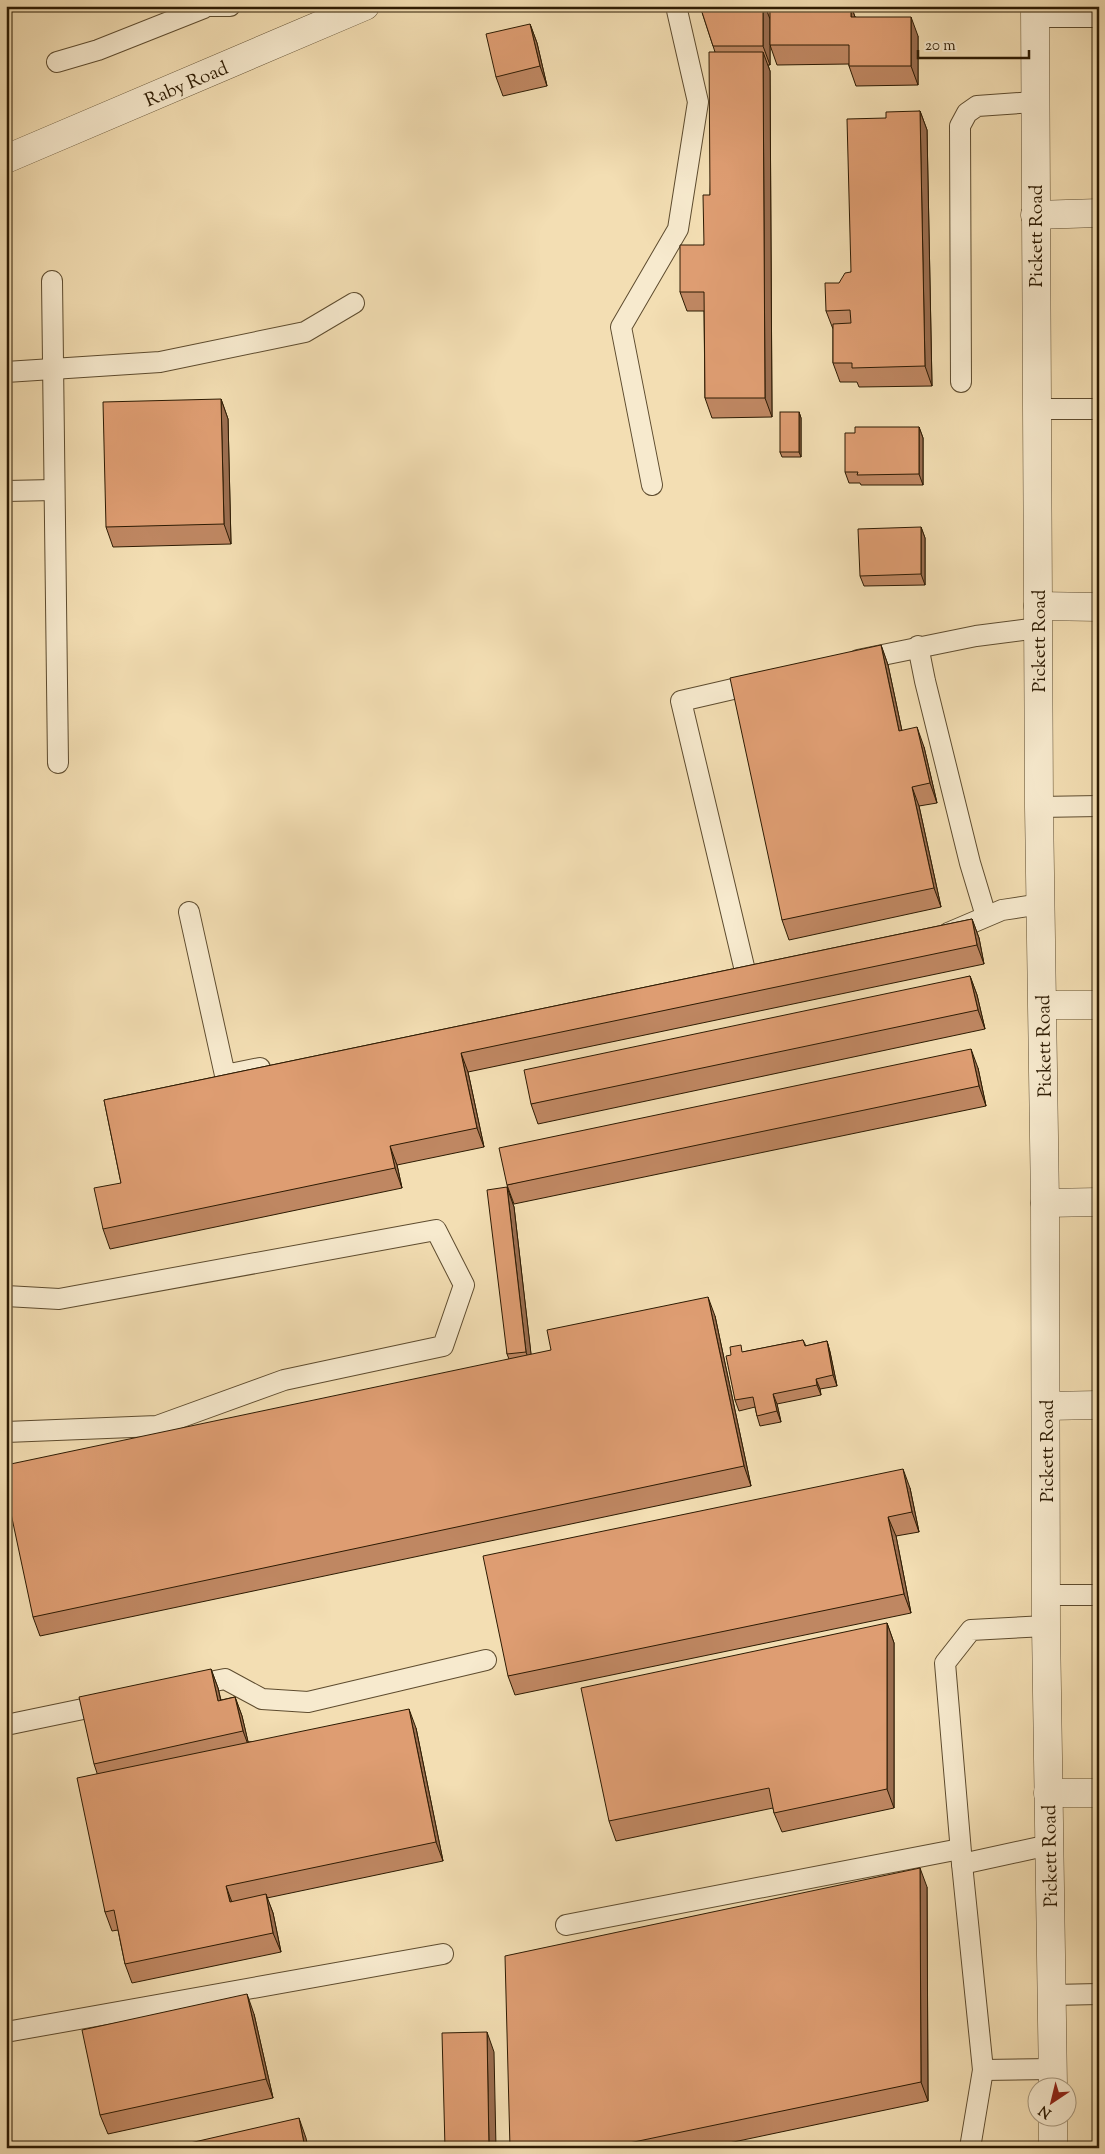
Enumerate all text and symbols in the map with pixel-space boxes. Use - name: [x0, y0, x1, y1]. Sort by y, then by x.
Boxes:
- scale bar: [918, 28, 1029, 60]
- text: 20 m: [925, 36, 956, 57]
- street label: Raby Road: [141, 56, 233, 115]
- street label: Pickett Road: [1024, 184, 1051, 287]
- street label: Pickett Road: [1027, 589, 1054, 692]
- street label: Pickett Road: [1031, 994, 1060, 1098]
- street label: Pickett Road: [1035, 1399, 1062, 1502]
- street label: Pickett Road: [1037, 1804, 1066, 1908]
- north arrow: [1028, 2076, 1078, 2126]
- text: N: [1035, 2100, 1056, 2122]

